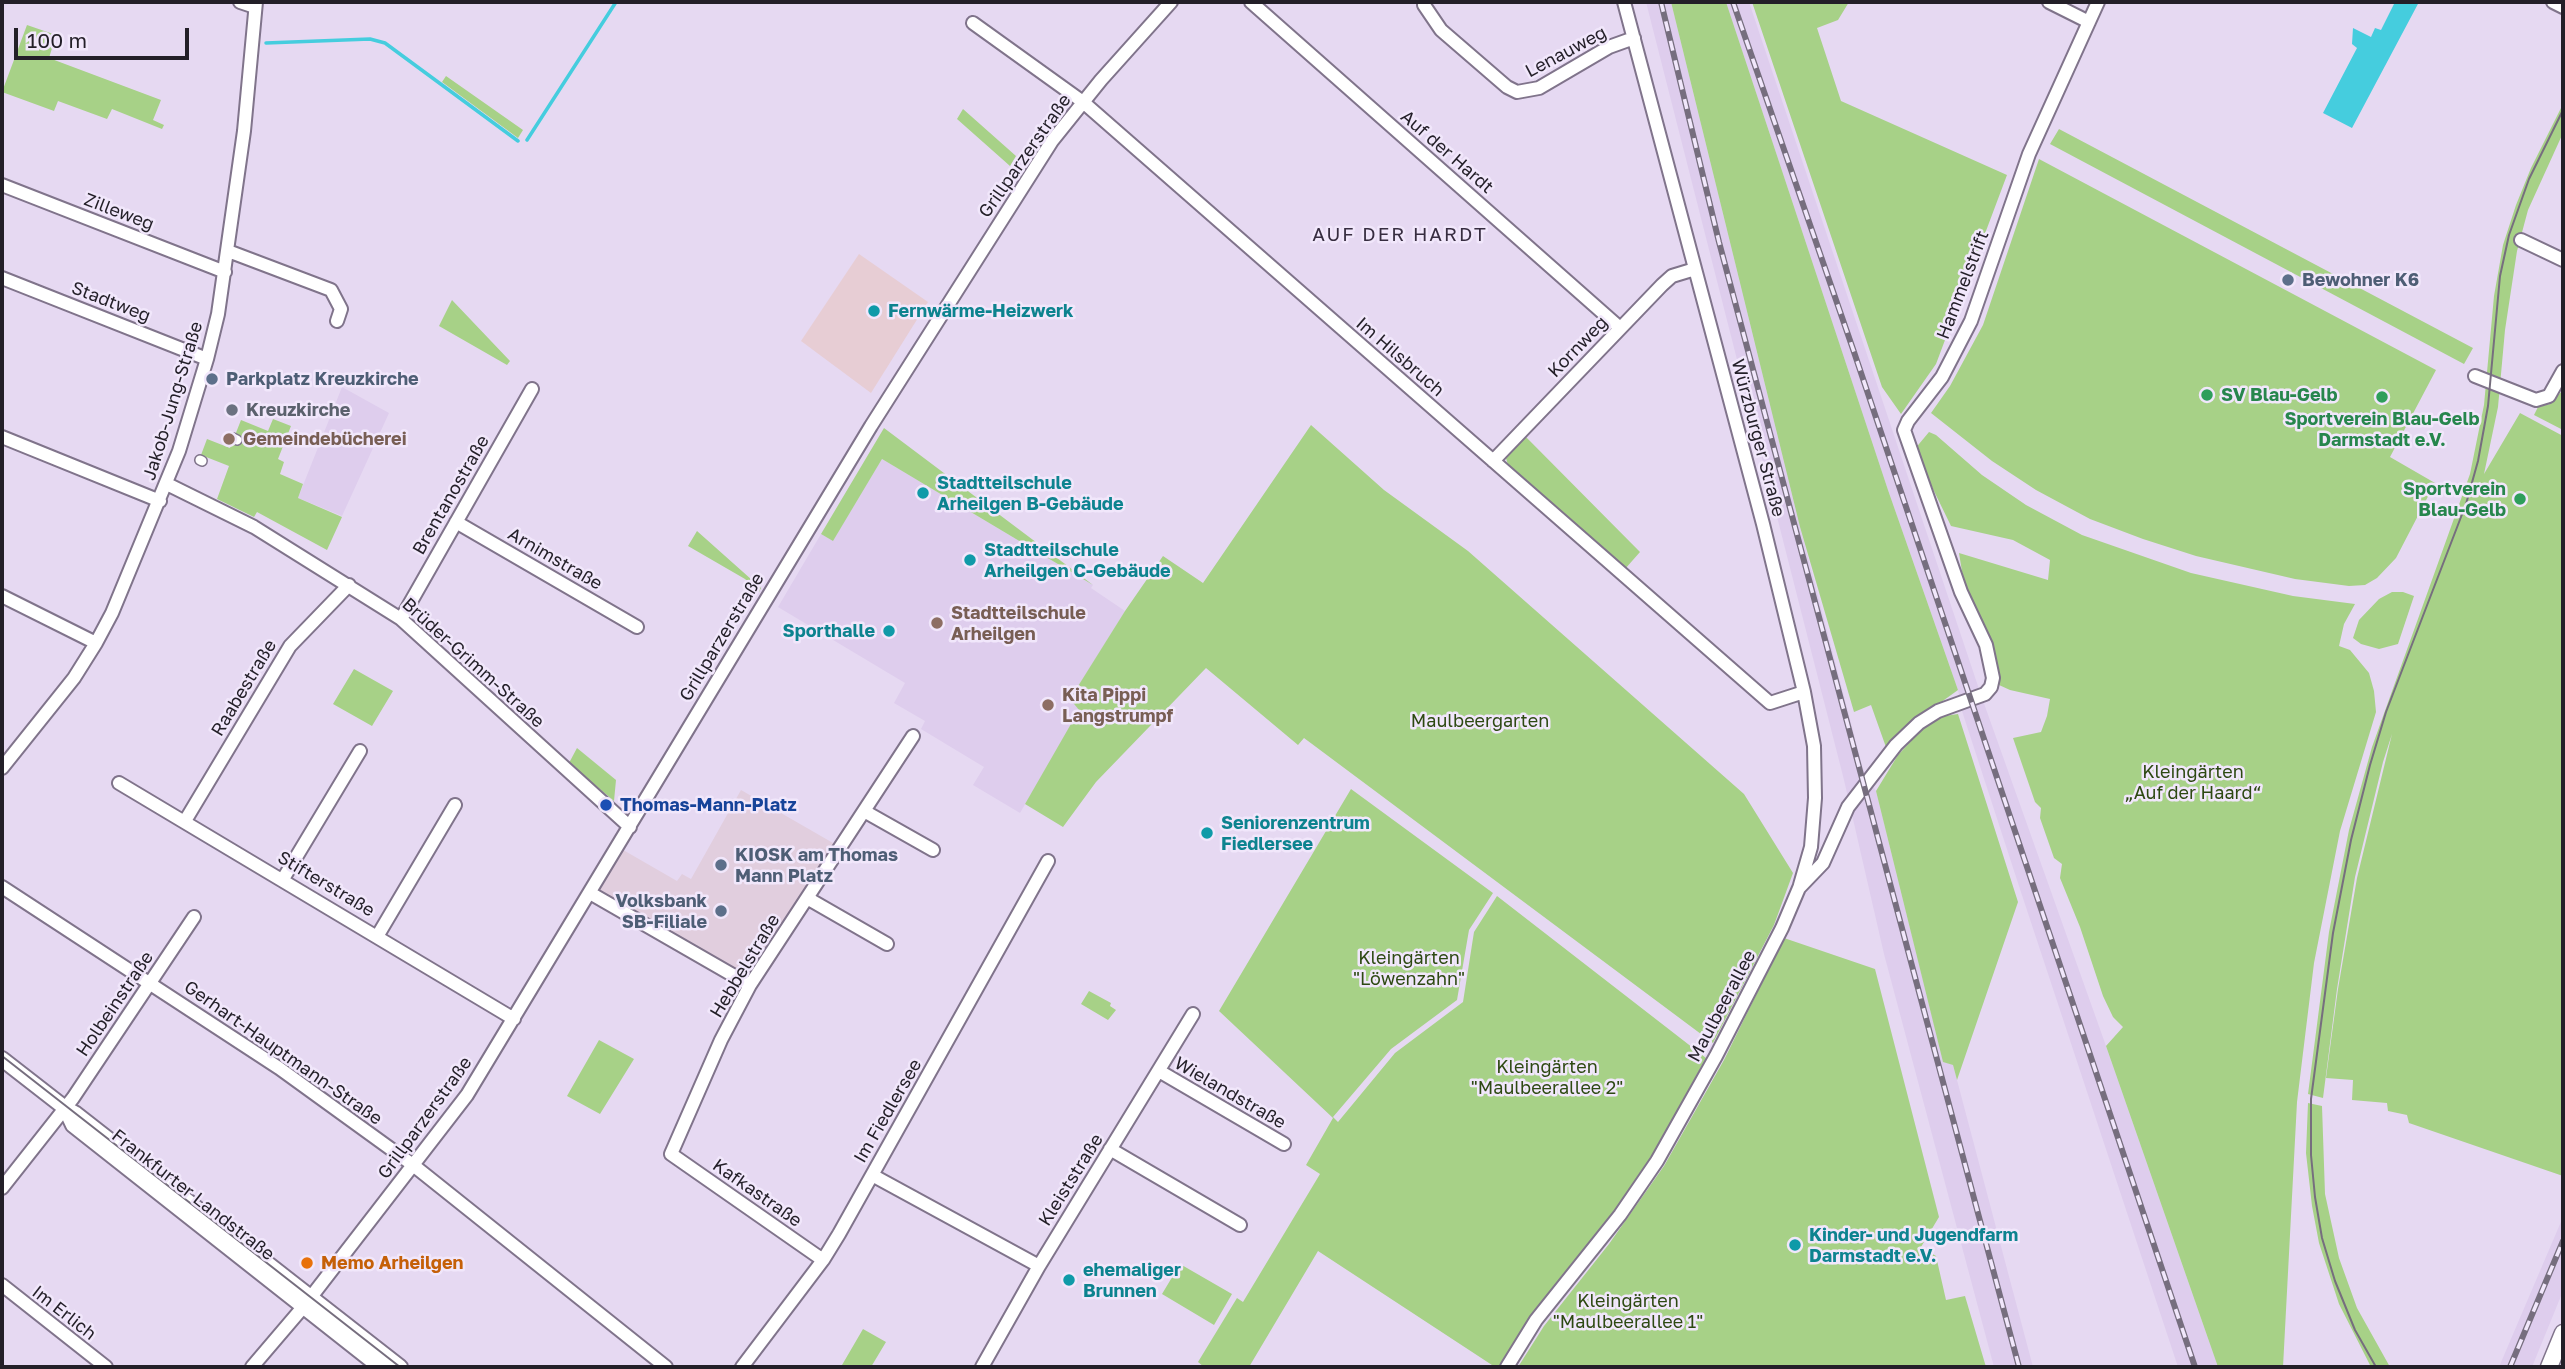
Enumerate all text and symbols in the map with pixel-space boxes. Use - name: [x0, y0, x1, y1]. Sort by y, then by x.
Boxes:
- scale bar: [18, 14, 192, 58]
- street label: Lenauweg: [1522, 22, 1610, 82]
- text: 100 m: [27, 27, 87, 53]
- street label: Grillparzerstraße: [974, 90, 1076, 222]
- street label: Auf der Hardt: [1396, 106, 1498, 198]
- street label: Zilleweg: [81, 189, 157, 235]
- district label: AUF DER HARDT: [1314, 224, 1486, 246]
- street label: Hammelstrift: [1932, 228, 1994, 342]
- place label: Bewohner K6: [2302, 269, 2419, 291]
- marker: Bewohner K6: [2280, 272, 2296, 288]
- street label: Stadtweg: [68, 277, 154, 327]
- place label: Fernwärme-Heizwerk: [888, 300, 1073, 322]
- marker: Fernwärme-Heizwerk: [866, 303, 882, 319]
- street label: Kornweg: [1544, 312, 1612, 382]
- street label: Im Hilsbruch: [1352, 313, 1448, 401]
- street label: Jakob-Jung-Straße: [139, 319, 207, 483]
- street label: Würzburger Straße: [1727, 357, 1789, 519]
- place label: Parkplatz Kreuzkirche: [226, 368, 419, 390]
- marker: Parkplatz Kreuzkirche: [204, 371, 220, 387]
- place label: SV Blau-Gelb: [2221, 384, 2338, 406]
- marker: SV Blau-Gelb: [2199, 387, 2215, 403]
- marker: Sportverein Blau-Gelb Darmstadt e.V.: [2374, 389, 2390, 405]
- place label: Kreuzkirche: [246, 399, 350, 421]
- marker: Kreuzkirche: [224, 402, 240, 418]
- place label: Sportverein Blau-Gelb Darmstadt e.V.: [2284, 408, 2480, 450]
- place label: Gemeindebücherei: [243, 428, 407, 450]
- marker: Gemeindebücherei: [221, 431, 237, 447]
- street label: Brentanostraße: [408, 432, 494, 558]
- place label: Stadtteilschule Arheilgen B-Gebäude: [937, 472, 1124, 514]
- place label: Sportverein Blau-Gelb: [2403, 478, 2506, 520]
- marker: Stadtteilschule Arheilgen B-Gebäude: [915, 485, 931, 501]
- marker: Sportverein Blau-Gelb: [2512, 491, 2528, 507]
- street label: Arnimstraße: [504, 523, 606, 595]
- place label: Stadtteilschule Arheilgen C-Gebäude: [984, 539, 1171, 582]
- marker: Stadtteilschule Arheilgen C-Gebäude: [962, 552, 978, 568]
- street label: Grillparzerstraße: [675, 569, 769, 705]
- street label: Brüder-Grimm-Straße: [397, 593, 549, 733]
- place label: Stadtteilschule Arheilgen: [951, 602, 1086, 644]
- marker: Stadtteilschule Arheilgen: [929, 615, 945, 631]
- place label: Sporthalle: [783, 620, 875, 642]
- marker: Sporthalle: [881, 623, 897, 639]
- street label: Raabestraße: [207, 636, 281, 740]
- place label: Kita Pippi Langstrumpf: [1062, 684, 1173, 726]
- marker: Kita Pippi Langstrumpf: [1040, 697, 1056, 713]
- park label: Maulbeergarten: [1411, 710, 1549, 732]
- park label: Kleingärten „Auf der Haard“: [2125, 761, 2261, 804]
- place label: Thomas-Mann-Platz: [620, 794, 797, 816]
- marker: Thomas-Mann-Platz: [598, 797, 614, 813]
- place label: Seniorenzentrum Fiedlersee: [1221, 812, 1370, 854]
- marker: Seniorenzentrum Fiedlersee: [1199, 825, 1215, 841]
- place label: KIOSK am Thomas Mann Platz: [735, 844, 898, 886]
- street label: Stifterstraße: [274, 847, 378, 921]
- marker: KIOSK am Thomas Mann Platz: [713, 857, 729, 873]
- place label: Volksbank SB-Filiale: [615, 890, 707, 932]
- marker: Volksbank SB-Filiale: [713, 903, 729, 919]
- street label: Hebbelstraße: [706, 910, 784, 1022]
- street label: Maulbeerallee: [1683, 946, 1761, 1066]
- street label: Holbeinstraße: [72, 947, 158, 1061]
- park label: Kleingärten "Löwenzahn": [1353, 947, 1465, 990]
- street label: Gerhart-Hauptmann-Straße: [180, 976, 386, 1130]
- street label: Wielandstraße: [1170, 1052, 1290, 1134]
- street label: Grillparzerstraße: [373, 1053, 477, 1183]
- street label: Im Fiedlersee: [850, 1055, 926, 1167]
- park label: Kleingärten "Maulbeerallee 2": [1471, 1056, 1623, 1098]
- street label: Frankfurter Landstraße: [107, 1125, 279, 1265]
- street label: Kleiststraße: [1034, 1130, 1108, 1230]
- street label: Kafkastraße: [708, 1154, 806, 1232]
- place label: Kinder- und Jugendfarm Darmstadt e.V.: [1809, 1224, 2018, 1266]
- marker: Kinder- und Jugendfarm Darmstadt e.V.: [1787, 1237, 1803, 1253]
- place label: Memo Arheilgen: [321, 1252, 463, 1274]
- marker: Memo Arheilgen: [299, 1255, 315, 1271]
- place label: ehemaliger Brunnen: [1083, 1259, 1181, 1302]
- marker: ehemaliger Brunnen: [1061, 1272, 1077, 1288]
- street label: Im Erlich: [28, 1281, 100, 1345]
- park label: Kleingärten "Maulbeerallee 1": [1553, 1290, 1703, 1332]

